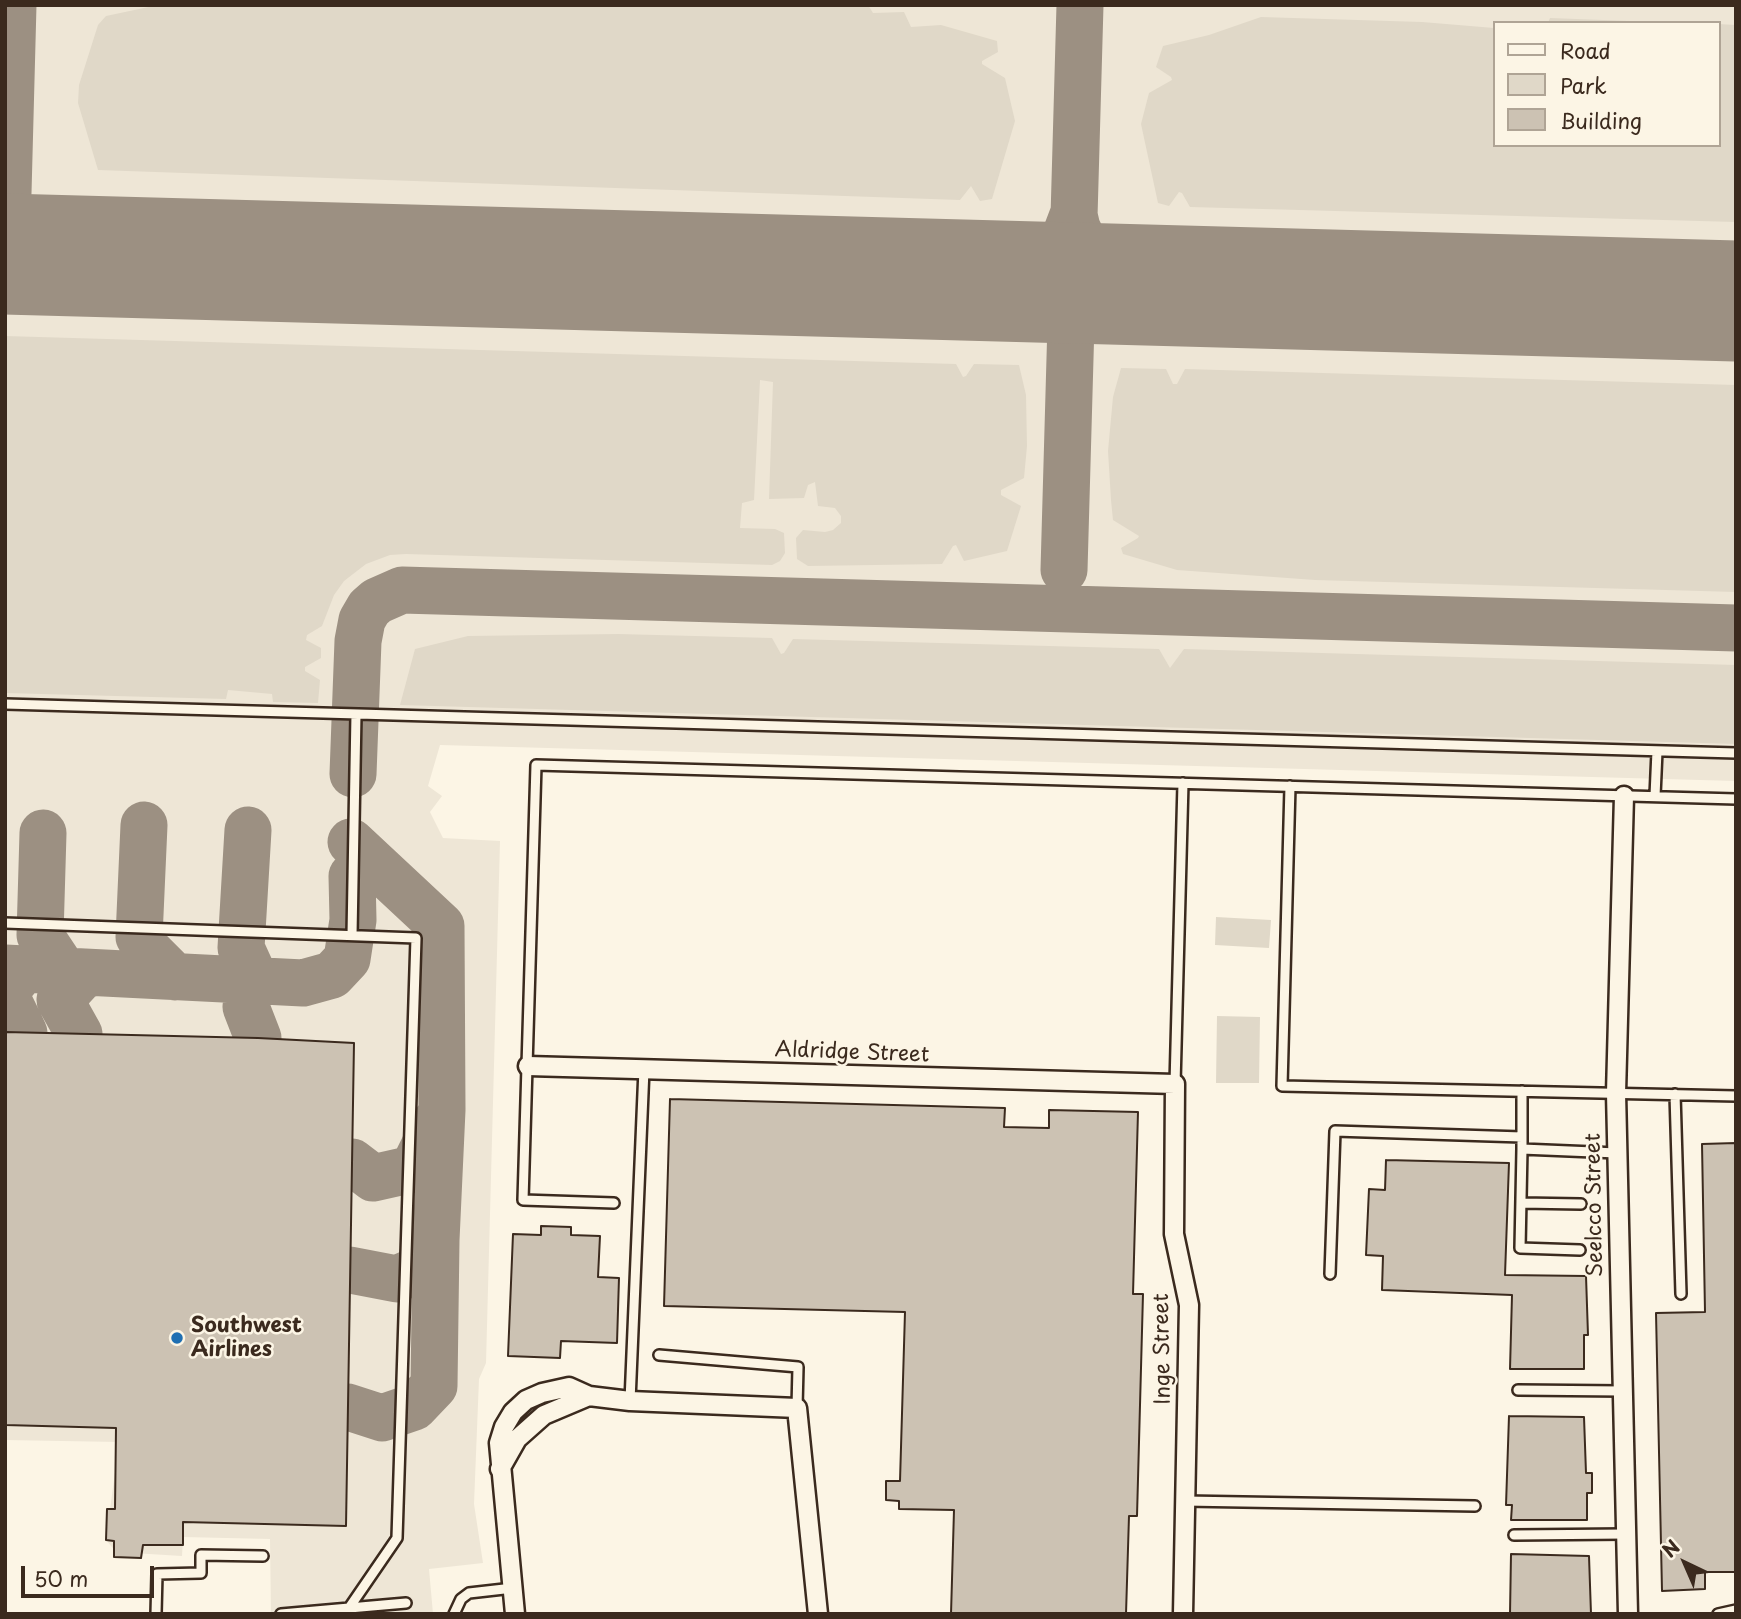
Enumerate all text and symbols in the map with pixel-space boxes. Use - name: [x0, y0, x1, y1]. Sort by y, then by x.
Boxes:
- legend: [1492, 21, 1720, 147]
- text: Road: [1560, 34, 1611, 66]
- text: Park: [1560, 69, 1607, 101]
- text: Building: [1560, 104, 1642, 136]
- street label: Aldridge Street: [774, 1038, 930, 1068]
- street label: Seelcco Street: [1581, 1133, 1609, 1277]
- street label: Inge Street: [1149, 1293, 1177, 1405]
- place label: Southwest Airlines: [191, 1313, 302, 1363]
- marker: Southwest Airlines: [169, 1330, 185, 1346]
- north arrow: [1650, 1528, 1720, 1598]
- text: N: [1655, 1533, 1686, 1563]
- scale bar: [24, 1552, 158, 1596]
- text: 50 m: [34, 1562, 88, 1594]

